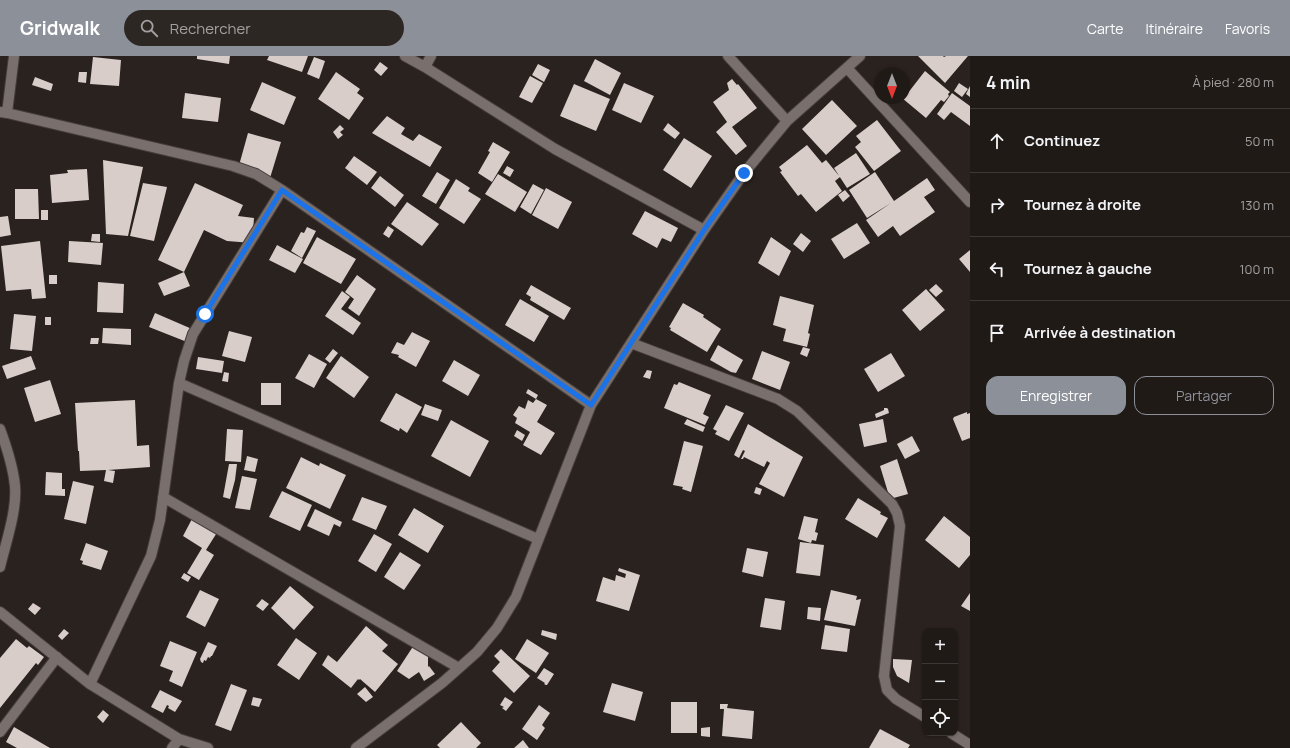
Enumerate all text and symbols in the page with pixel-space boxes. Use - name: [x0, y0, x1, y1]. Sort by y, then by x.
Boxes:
- search box: [124, 10, 404, 46]
- text: Gridwalk: [20, 15, 100, 41]
- icon: search: [138, 17, 160, 39]
- text: Rechercher: [170, 18, 251, 39]
- text: Carte: [1087, 19, 1123, 38]
- text: Itinéraire: [1145, 19, 1203, 38]
- text: Favoris: [1225, 19, 1270, 38]
- north arrow: [874, 68, 910, 104]
- text: 4 min: [986, 71, 1030, 94]
- text: À pied · 280 m: [1192, 73, 1274, 91]
- icon: ahead: [986, 130, 1008, 152]
- text: Continuez: [1024, 130, 1100, 151]
- text: 50 m: [1245, 132, 1274, 150]
- route end: [735, 164, 753, 182]
- icon: right: [986, 194, 1008, 216]
- text: Tournez à droite: [1024, 194, 1141, 215]
- text: 130 m: [1240, 196, 1274, 214]
- icon: left: [986, 258, 1008, 280]
- text: Tournez à gauche: [1024, 258, 1152, 279]
- text: 100 m: [1239, 260, 1274, 278]
- route start: [196, 305, 214, 323]
- icon: arrive: [986, 322, 1008, 344]
- text: Arrivée à destination: [1024, 322, 1176, 343]
- button: Enregistrer: [986, 376, 1126, 415]
- button: Partager: [1134, 376, 1274, 415]
- map controls: [922, 628, 958, 736]
- button: +: [922, 628, 958, 664]
- button: −: [922, 664, 958, 700]
- button: locate: [922, 700, 958, 736]

